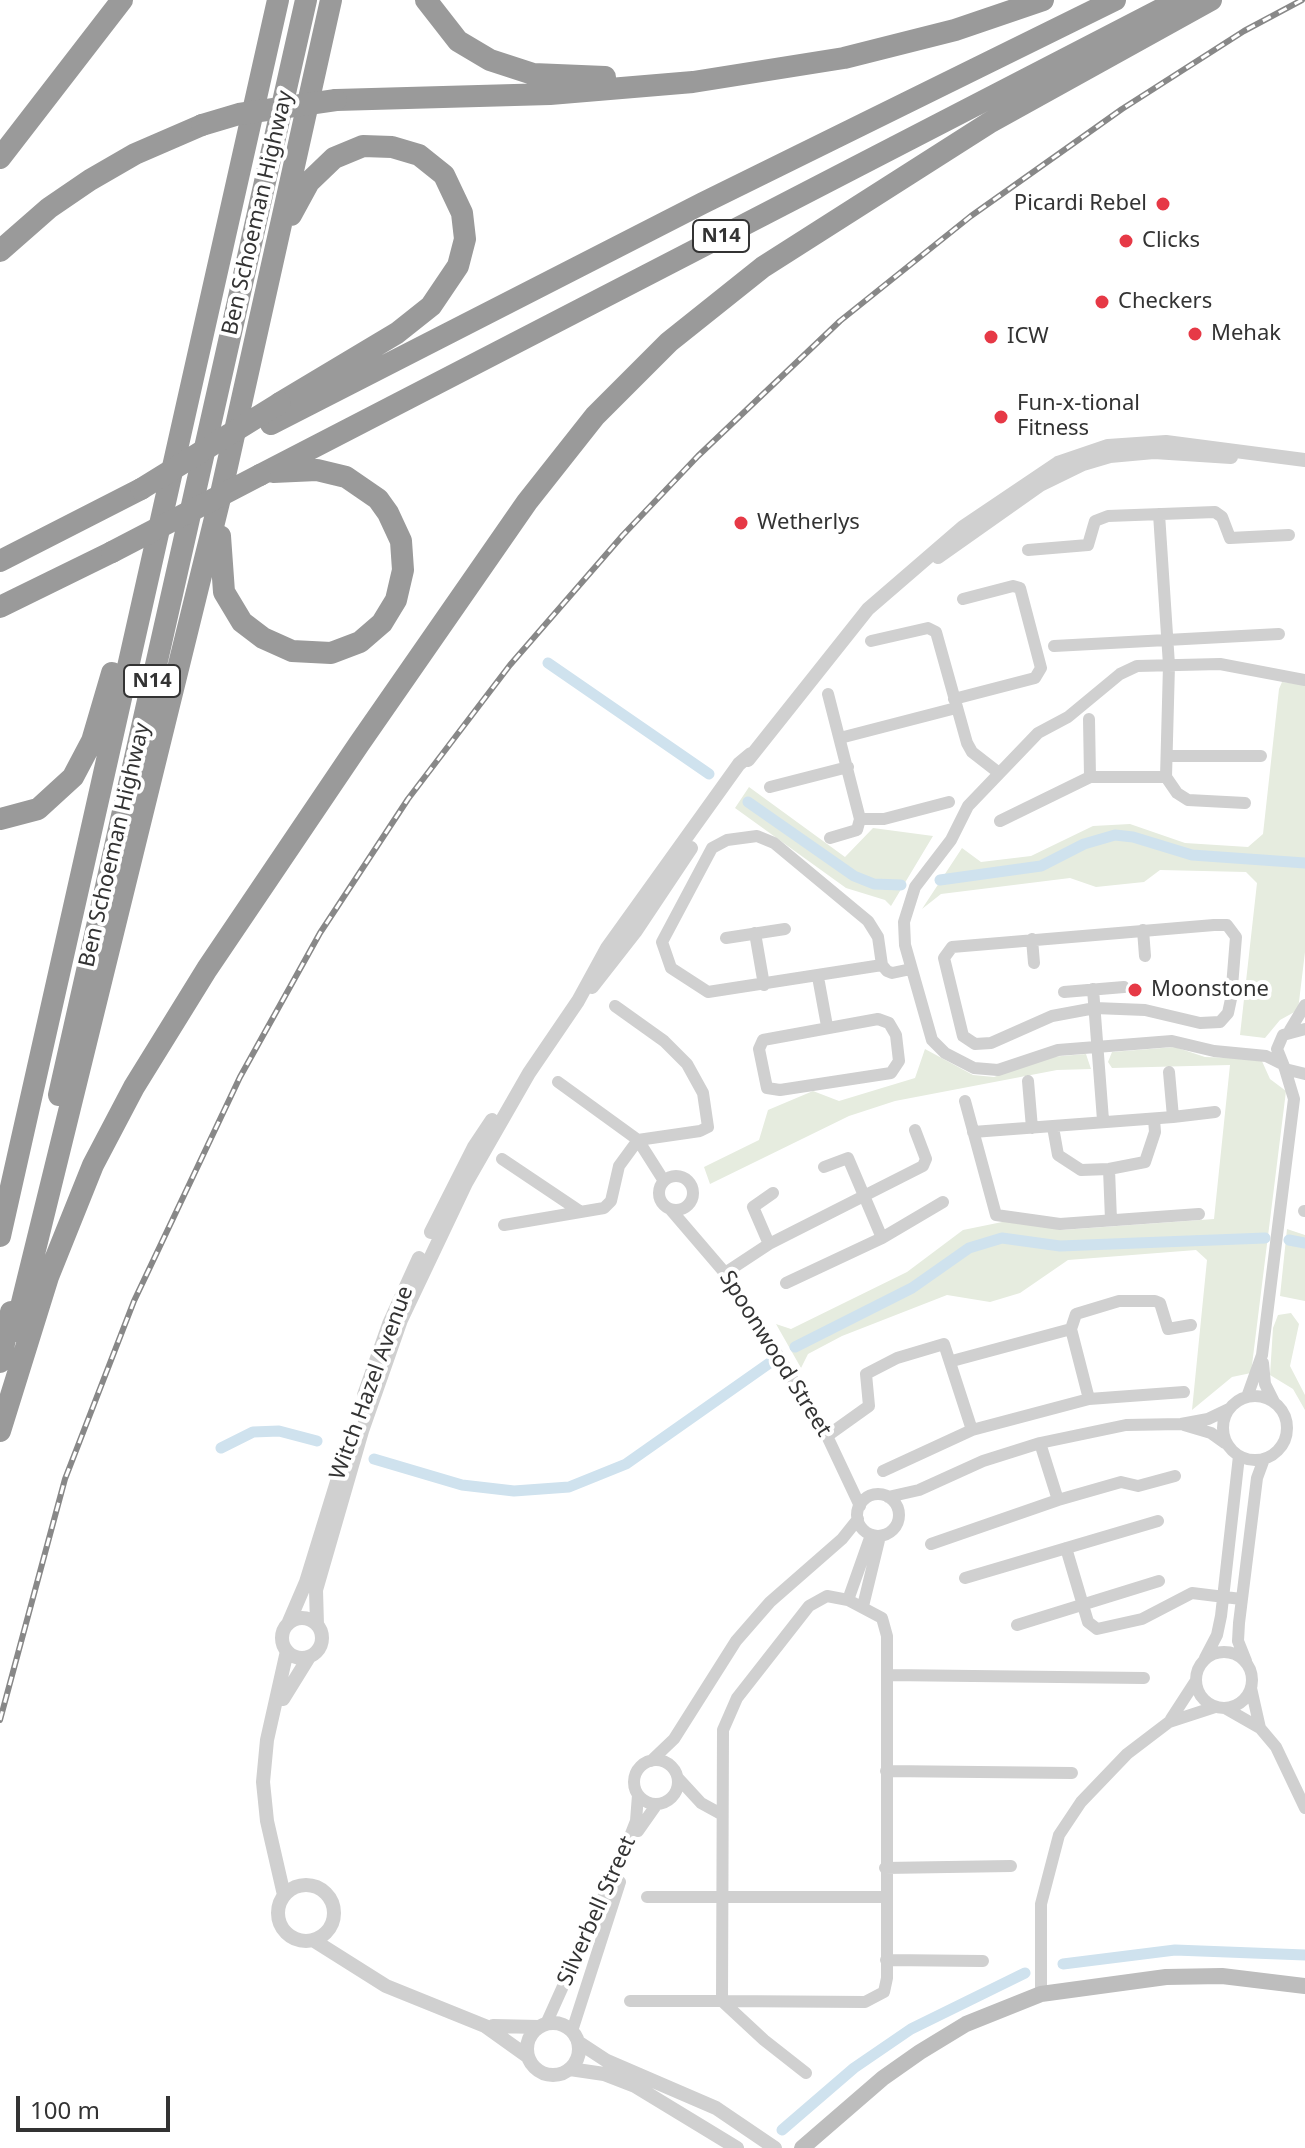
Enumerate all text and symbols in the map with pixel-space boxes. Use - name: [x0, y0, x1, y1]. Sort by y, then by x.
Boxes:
- street label: Ben Schoeman Highway: [217, 88, 299, 338]
- place label: Picardi Rebel: [1014, 191, 1147, 217]
- marker: Picardi Rebel: [1154, 195, 1172, 213]
- road number: N14: [693, 220, 749, 252]
- place label: Clicks: [1142, 228, 1200, 254]
- marker: Clicks: [1117, 232, 1135, 250]
- place label: Checkers: [1118, 289, 1212, 315]
- marker: Checkers: [1093, 293, 1111, 311]
- place label: Mehak: [1211, 321, 1281, 347]
- place label: ICW: [1007, 324, 1049, 350]
- marker: Mehak: [1186, 325, 1204, 343]
- marker: ICW: [982, 328, 1000, 346]
- place label: Fun-x-tional Fitness: [1017, 391, 1140, 442]
- marker: Fun-x-tional Fitness: [992, 408, 1010, 426]
- place label: Wetherlys: [757, 510, 860, 536]
- marker: Wetherlys: [732, 514, 750, 532]
- road number: N14: [124, 665, 180, 697]
- street label: Ben Schoeman Highway: [74, 720, 156, 970]
- place label: Moonstone: [1151, 977, 1269, 1003]
- marker: Moonstone: [1126, 981, 1144, 999]
- street label: Spoonwood Street: [713, 1266, 837, 1442]
- street label: Witch Hazel Avenue: [325, 1283, 419, 1483]
- street label: Silverbell Street: [552, 1832, 642, 1990]
- scale bar: [20, 2080, 174, 2130]
- text: 100 m: [30, 2093, 100, 2126]

